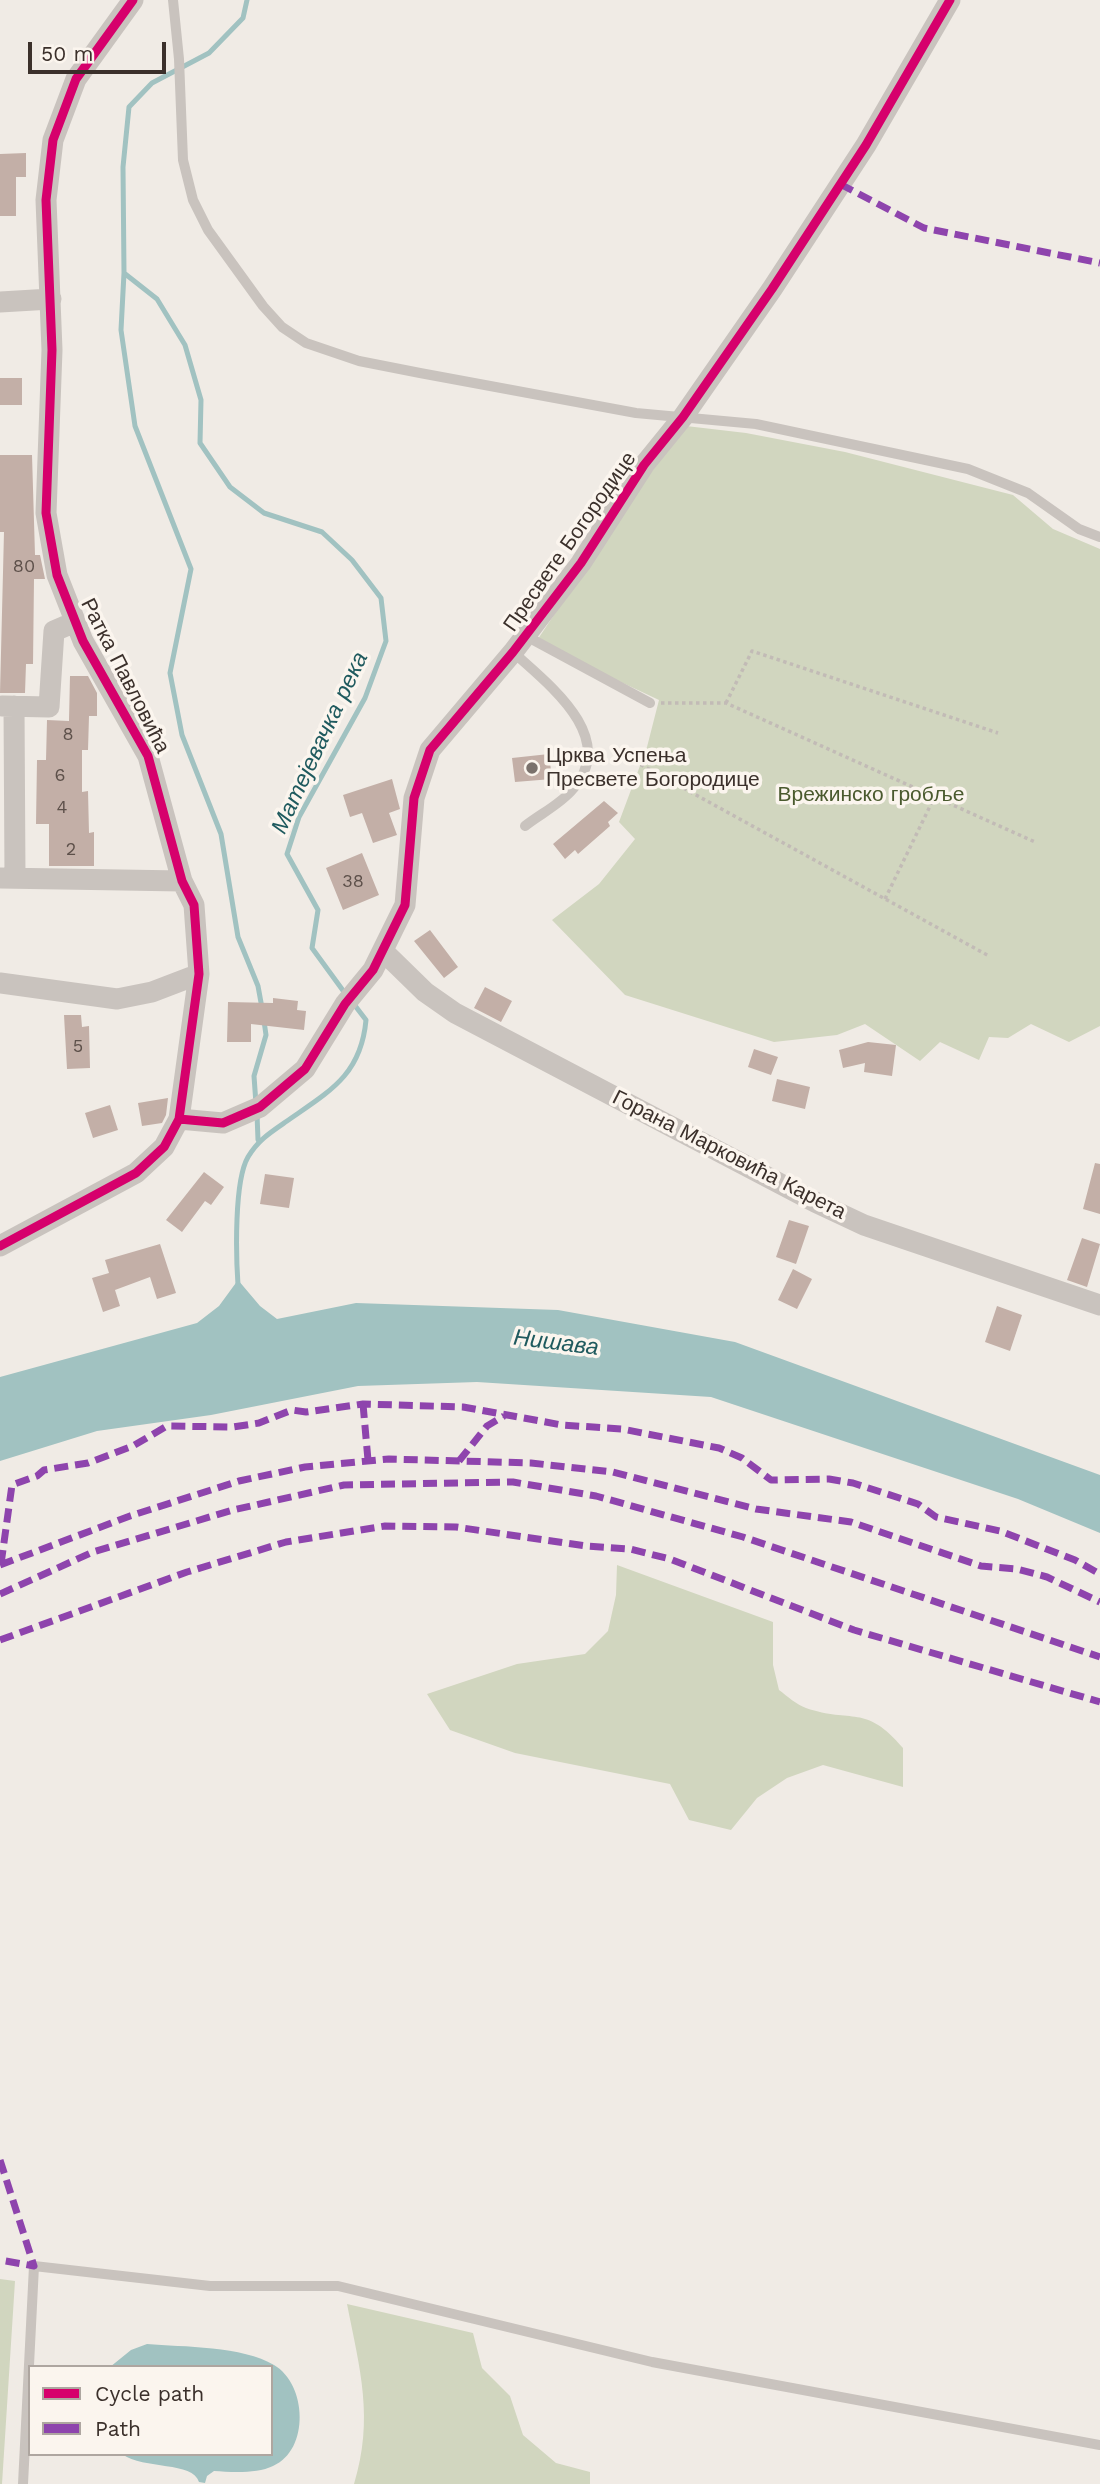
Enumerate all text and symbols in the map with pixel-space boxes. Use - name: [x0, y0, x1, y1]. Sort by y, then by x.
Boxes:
- scale bar: [32, 28, 170, 72]
- text: 50 m: [41, 41, 93, 66]
- street label: Пресвете Богородице: [498, 447, 642, 637]
- house number: 80: [13, 556, 35, 578]
- street label: Ратка Павловића: [75, 594, 175, 758]
- water label: Матејевачка река: [266, 648, 374, 838]
- house number: 8: [62, 724, 74, 746]
- place label: Црква Успења Пресвете Богородице: [546, 743, 760, 793]
- marker: Црква Успења Пресвете Богородице: [524, 760, 540, 776]
- house number: 6: [55, 765, 65, 787]
- park label: Врежинско гробље: [777, 782, 965, 808]
- house number: 4: [57, 797, 67, 819]
- house number: 2: [66, 839, 76, 861]
- house number: 38: [342, 871, 364, 893]
- house number: 5: [73, 1036, 83, 1058]
- street label: Горана Марковића Карета: [608, 1085, 850, 1225]
- water label: Нишава: [512, 1324, 600, 1362]
- legend: [28, 2365, 273, 2456]
- text: Cycle path: [95, 2381, 204, 2406]
- text: Path: [95, 2416, 141, 2441]

